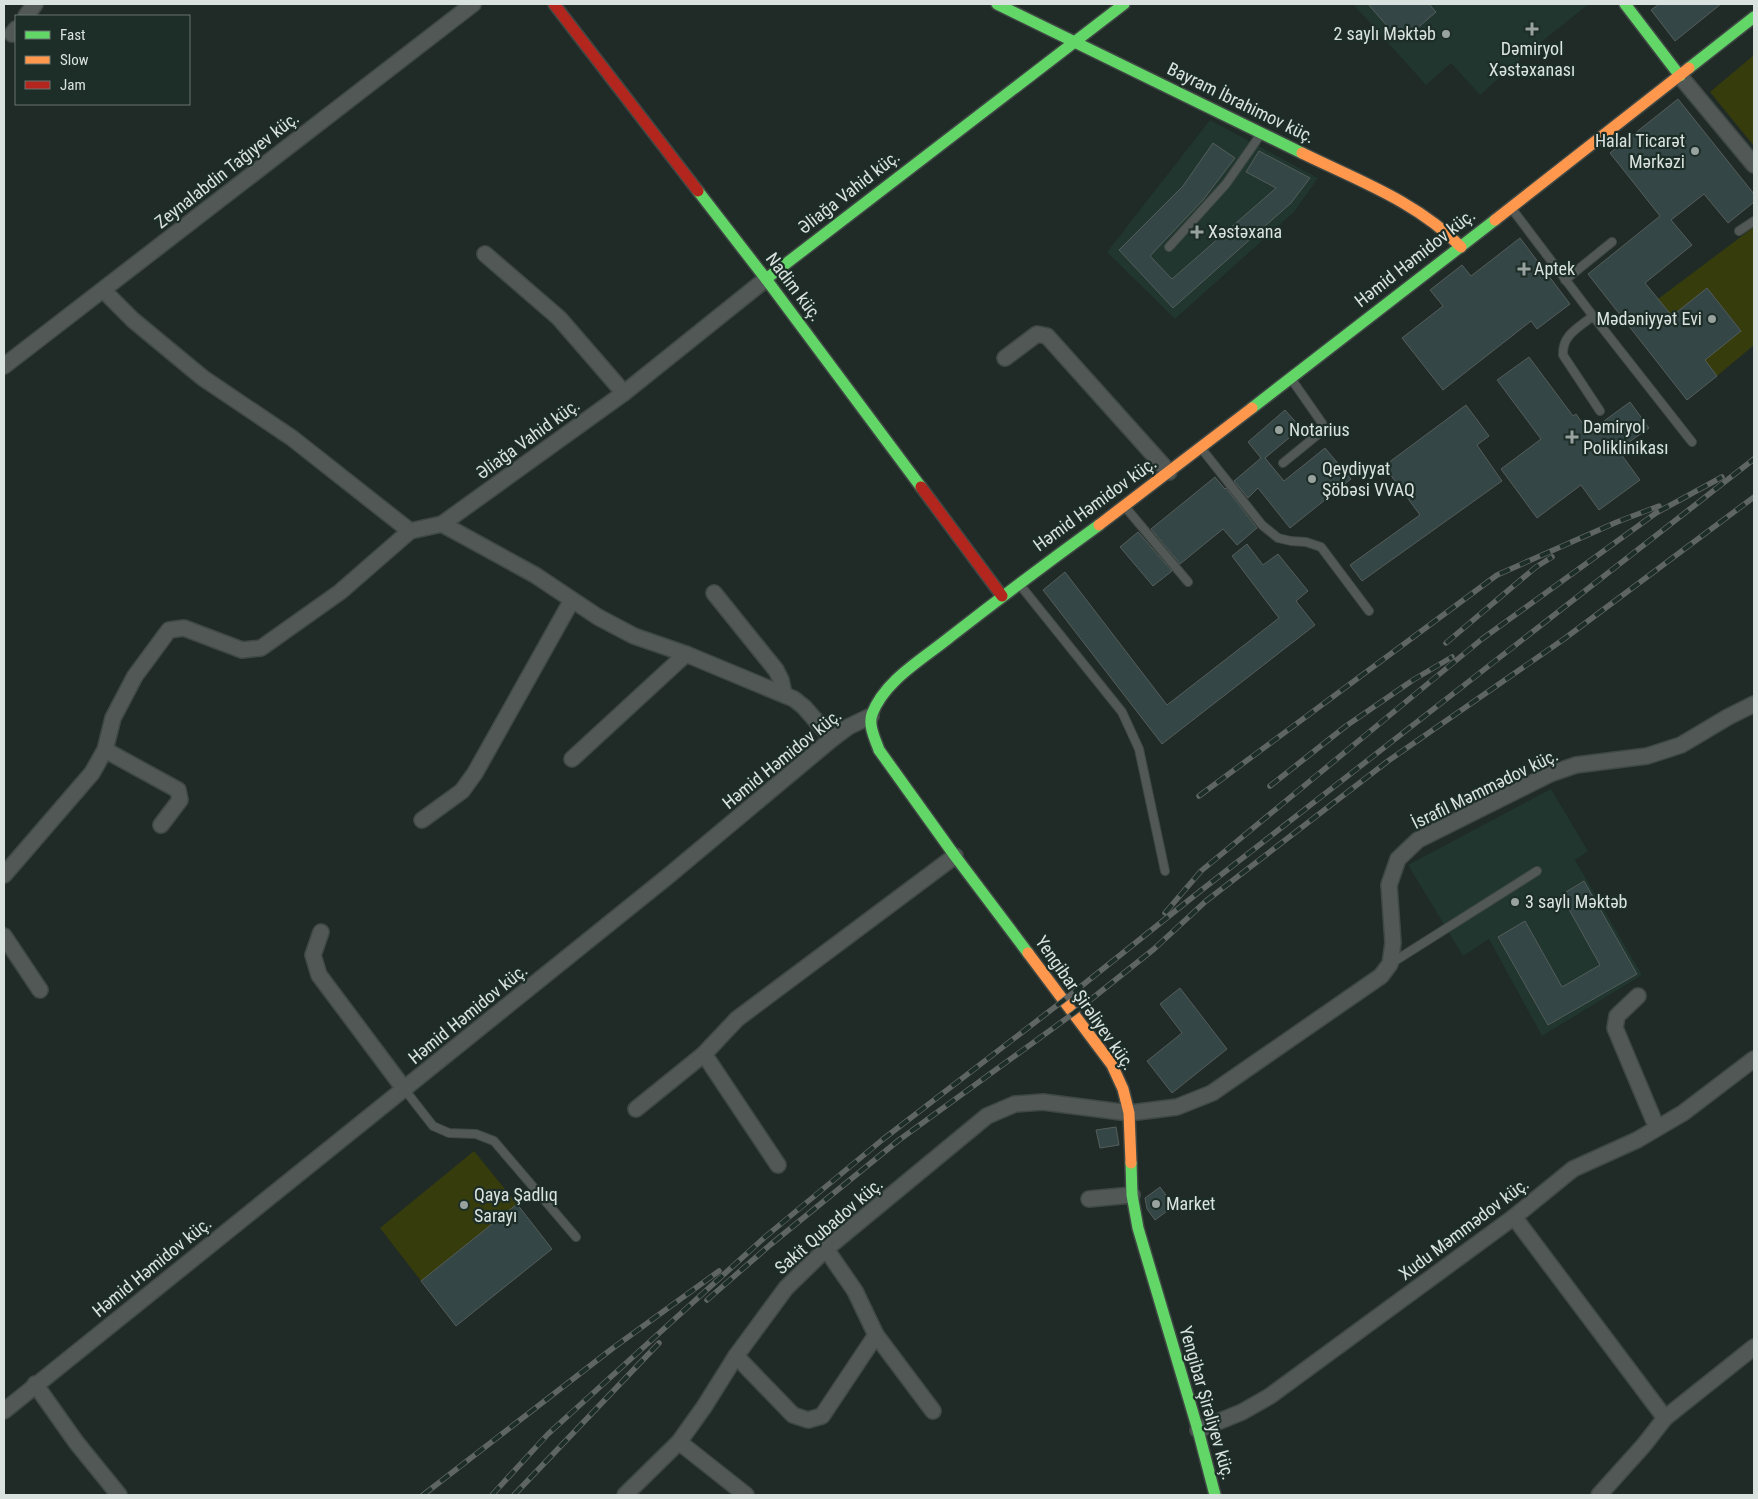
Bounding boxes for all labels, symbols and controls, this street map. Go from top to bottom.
legend [15,15,190,105]
marker: Dəmiryol Xəstəxanası [1525,22,1539,36]
place label: 2 saylı Məktəb [1334,23,1436,44]
text: Fast [60,26,85,44]
marker: 2 saylı Məktəb [1440,28,1452,40]
place label: Dəmiryol Xəstəxanası [1489,38,1575,80]
text: Slow [60,51,89,69]
street label: Bayram İbrahimov küç. [1164,58,1318,147]
text: Jam [60,76,86,94]
street label: Zeynalabdin Tağıyev küç. [150,107,303,232]
place label: Halal Ticarət Mərkəzi [1595,130,1685,172]
street label: Əliağa Vahid küç. [794,145,904,238]
marker: Halal Ticarət Mərkəzi [1689,145,1701,157]
street label: Həmid Həmidov küç. [1350,204,1479,311]
place label: Xəstəxana [1208,221,1282,242]
marker: Xəstəxana [1190,225,1204,239]
street label: Nadim küç. [762,248,827,325]
place label: Aptek [1534,258,1575,279]
marker: Aptek [1518,263,1530,275]
place label: Mədəniyyət Evi [1596,308,1702,329]
marker: Mədəniyyət Evi [1706,313,1718,325]
street label: Əliağa Vahid küç. [472,394,584,483]
place label: Dəmiryol Poliklinikası [1583,416,1669,458]
place label: Notarius [1289,419,1350,440]
marker: Notarius [1273,424,1285,436]
marker: Dəmiryol Poliklinikası [1565,430,1579,444]
street label: Həmid Həmidov küç. [1029,452,1160,555]
place label: Qeydiyyat Şöbəsi VVAQ [1322,458,1415,500]
marker: Qeydiyyat Şöbəsi VVAQ [1306,473,1318,485]
street label: Həmid Həmidov küç. [718,704,845,813]
street label: İsrafil Məmmədov küç. [1408,744,1562,833]
place label: 3 saylı Məktəb [1525,891,1628,912]
marker: 3 saylı Məktəb [1509,896,1521,908]
street label: Yengibar Şirəliyev küç. [1031,931,1140,1074]
street label: Həmid Həmidov küç. [404,959,531,1068]
street label: Sakit Qubadov küç. [770,1173,887,1278]
street label: Xudu Məmmədov küç. [1395,1173,1533,1284]
place label: Qaya Şadlıq Sarayı [474,1184,558,1226]
place label: Market [1166,1193,1215,1214]
marker: Market [1150,1198,1162,1210]
marker: Qaya Şadlıq Sarayı [458,1199,470,1211]
street label: Həmid Həmidov küç. [88,1212,215,1321]
street label: Yengibar Şirəliyev küç. [1175,1323,1240,1482]

